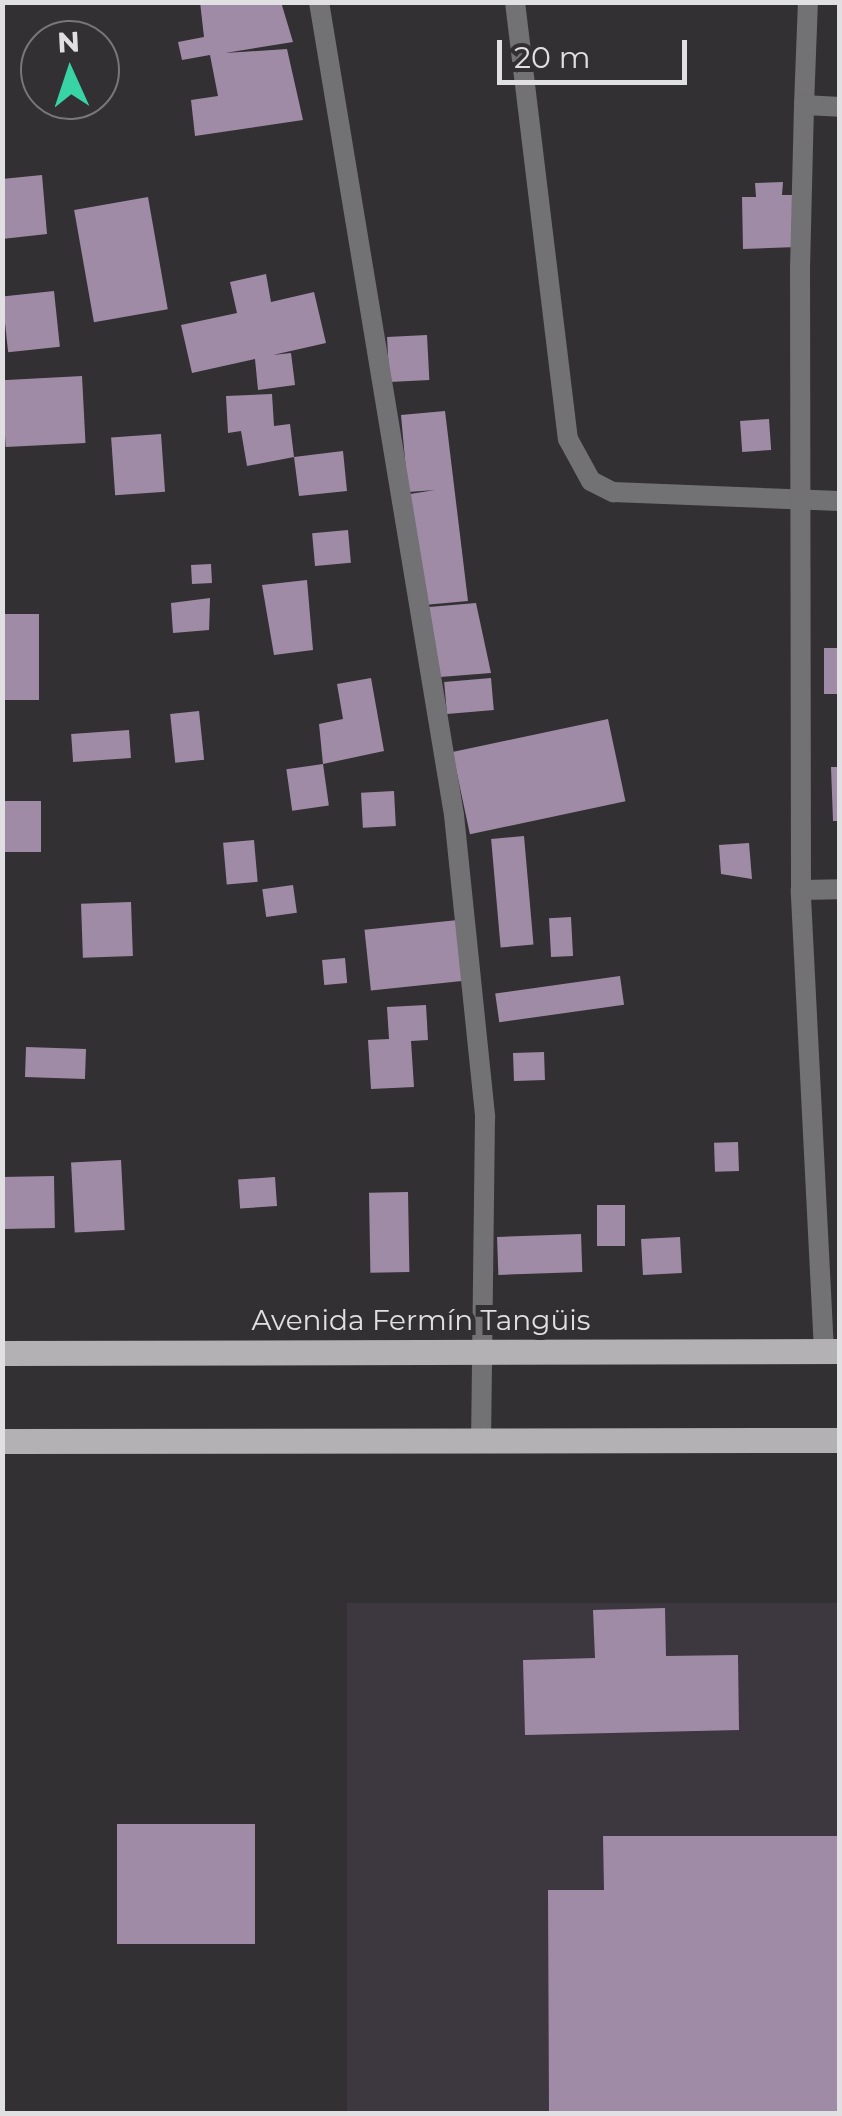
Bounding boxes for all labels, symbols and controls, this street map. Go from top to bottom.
north arrow [20,20,120,120]
scale bar [502,20,692,82]
text: N [56,24,81,60]
text: 20 m [514,39,591,76]
street label: Avenida Fermín Tangüis [252,1303,590,1337]

